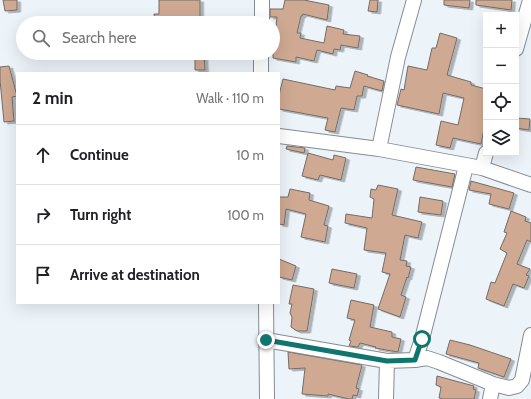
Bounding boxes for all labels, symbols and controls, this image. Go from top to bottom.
map controls [483,12,519,156]
button: + [483,12,519,48]
search box [16,16,280,60]
icon: search [30,27,52,49]
text: Search here [62,29,137,47]
button: − [483,48,519,84]
button: locate [483,84,519,120]
text: 2 min [32,88,73,108]
text: Walk · 110 m [196,90,264,106]
button: layers [483,120,519,156]
icon: ahead [32,144,54,166]
text: Continue [70,146,129,164]
text: 10 m [236,147,264,163]
icon: right [32,204,54,226]
text: Turn right [70,206,131,224]
text: 100 m [227,207,264,223]
icon: arrive [32,264,54,286]
text: Arrive at destination [70,266,200,284]
route start [413,330,431,348]
route end [257,331,275,349]

